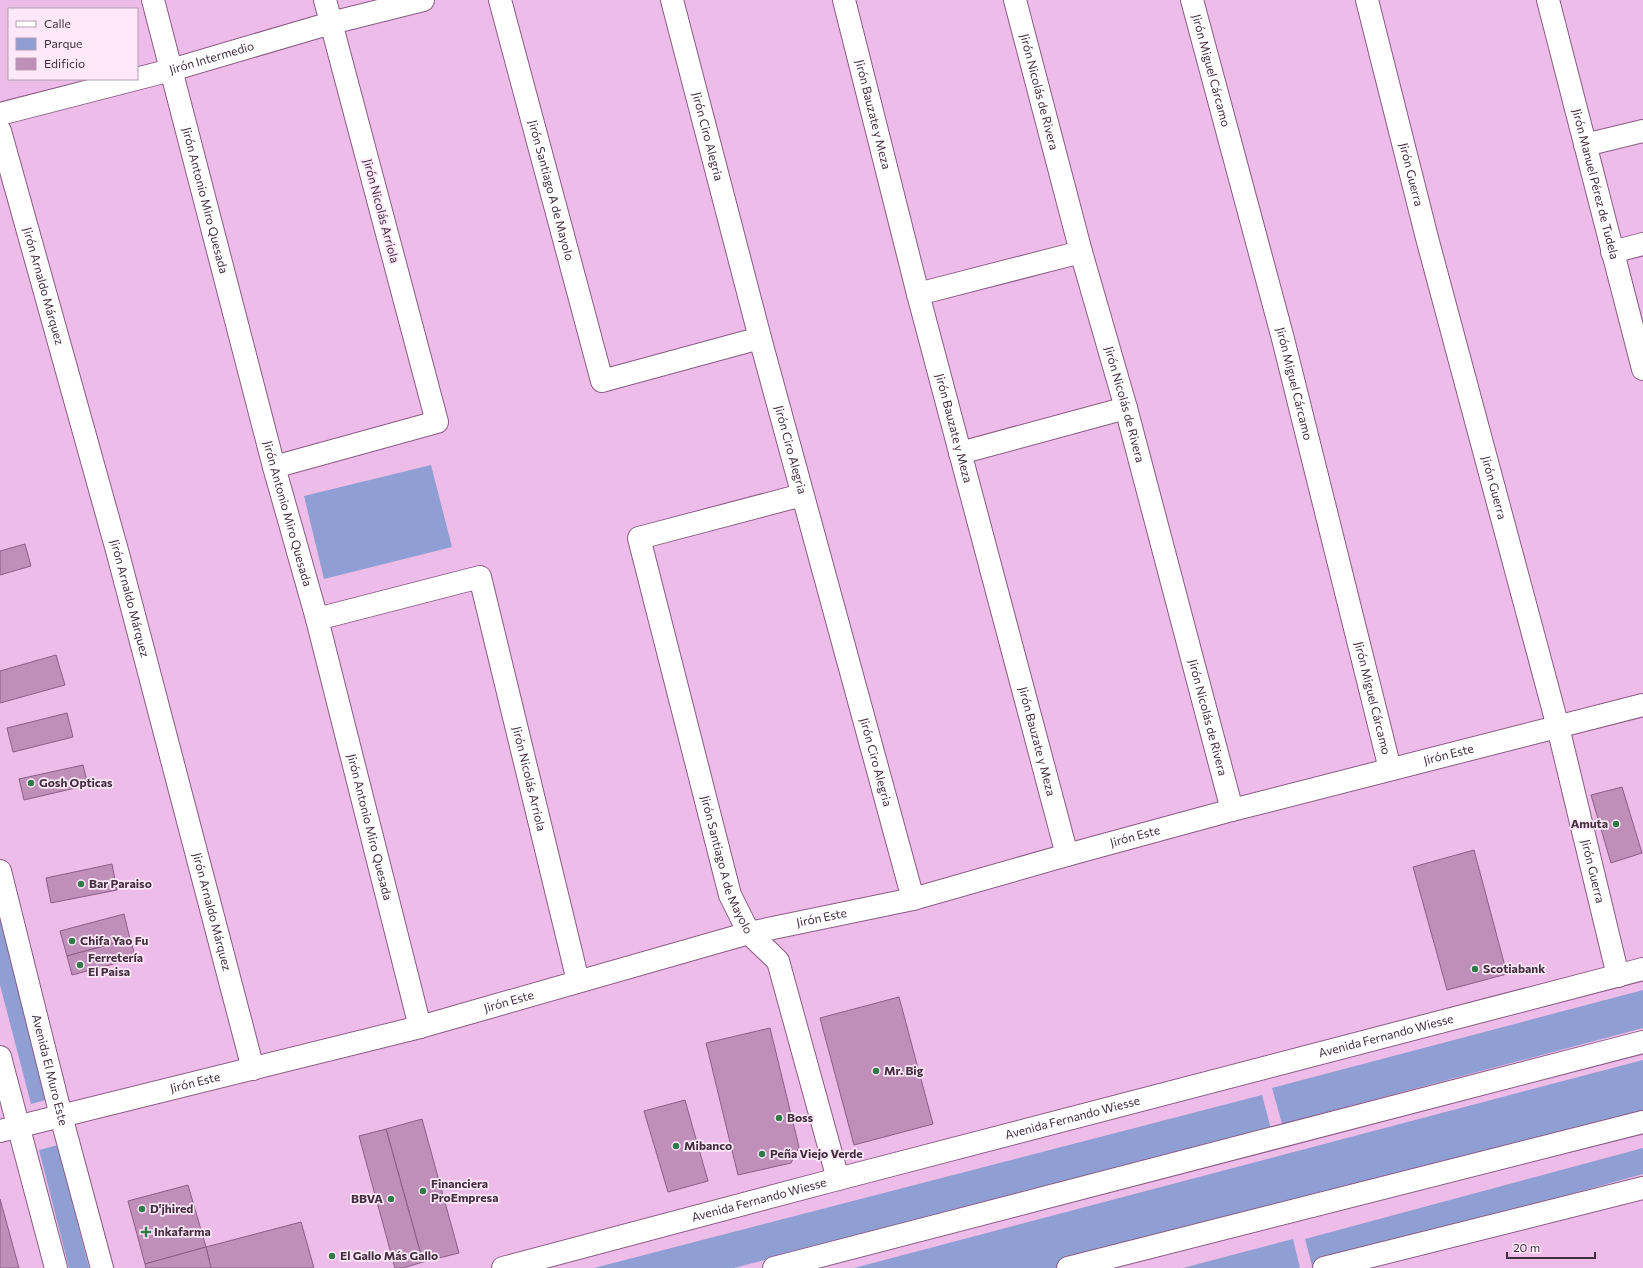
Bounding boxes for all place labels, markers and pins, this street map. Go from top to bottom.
place label: Gosh Opticas [39,775,113,789]
marker: Gosh Opticas [26,778,36,788]
place label: Amuta [1571,816,1608,830]
marker: Amuta [1611,819,1621,829]
place label: Bar Paraiso [89,876,152,890]
marker: Bar Paraiso [76,879,86,889]
place label: Chifa Yao Fu [80,933,148,947]
marker: Chifa Yao Fu [67,936,77,946]
place label: Ferretería El Paisa [88,950,143,978]
marker: Ferretería El Paisa [75,960,85,970]
place label: Scotiabank [1483,961,1545,975]
marker: Scotiabank [1470,964,1480,974]
place label: Mr. Big [884,1063,924,1077]
marker: Mr. Big [871,1066,881,1076]
place label: Boss [787,1110,814,1124]
marker: Boss [774,1113,784,1123]
place label: Mibanco [684,1138,732,1152]
marker: Mibanco [671,1141,681,1151]
place label: Peña Viejo Verde [770,1146,863,1160]
marker: Peña Viejo Verde [757,1149,767,1159]
place label: Financiera ProEmpresa [431,1176,499,1204]
marker: Financiera ProEmpresa [418,1186,428,1196]
place label: BBVA [351,1191,383,1205]
marker: BBVA [386,1194,396,1204]
place label: D'jhired [150,1201,193,1215]
marker: D'jhired [137,1204,147,1214]
place label: Inkafarma [154,1224,211,1238]
marker: Inkafarma [141,1227,151,1237]
place label: El Gallo Más Gallo [340,1248,438,1262]
marker: El Gallo Más Gallo [327,1251,337,1261]

